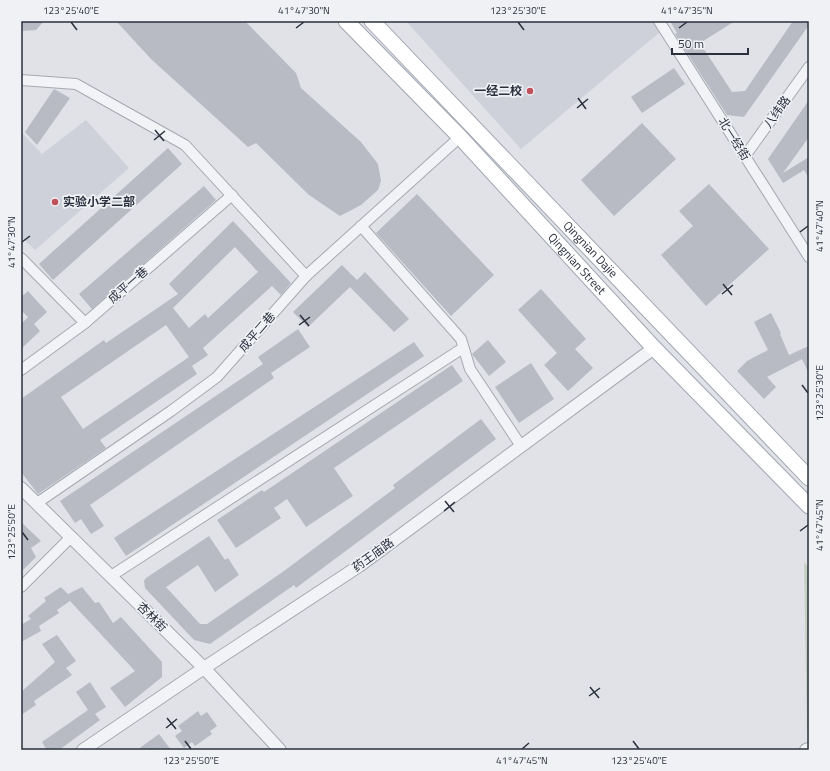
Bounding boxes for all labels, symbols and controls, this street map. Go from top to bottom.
text: 123°25'40"E [43,3,100,18]
text: 41°47'30"N [278,3,330,18]
text: 123°25'30"E [490,3,547,18]
text: 41°47'35"N [661,3,713,18]
scale bar [672,30,748,56]
text: 50 m [678,34,704,53]
place label: 一经二校 [474,81,522,100]
marker: 一经二校 [525,86,535,96]
street label: 八纬路 [758,92,795,132]
street label: 北一经街 [714,113,755,164]
place label: 实验小学二部 [63,192,135,211]
marker: 实验小学二部 [50,197,60,207]
text: 41°47'40"N [812,200,827,252]
text: 41°47'30"N [4,216,19,268]
street label: Qingnian Dajie [559,216,623,282]
street label: Qingnian Street [544,228,611,299]
street label: 成平一巷 [103,262,152,308]
street label: 成平二巷 [234,307,280,356]
text: 123°25'30"E [812,364,827,421]
text: 41°47'45"N [812,499,827,551]
text: 123°25'50"E [4,503,19,560]
street label: 药王庙路 [348,533,398,576]
street label: 杏林街 [133,597,172,636]
text: 123°25'50"E [163,753,220,768]
text: 41°47'45"N [496,753,548,768]
text: 123°25'40"E [611,753,668,768]

